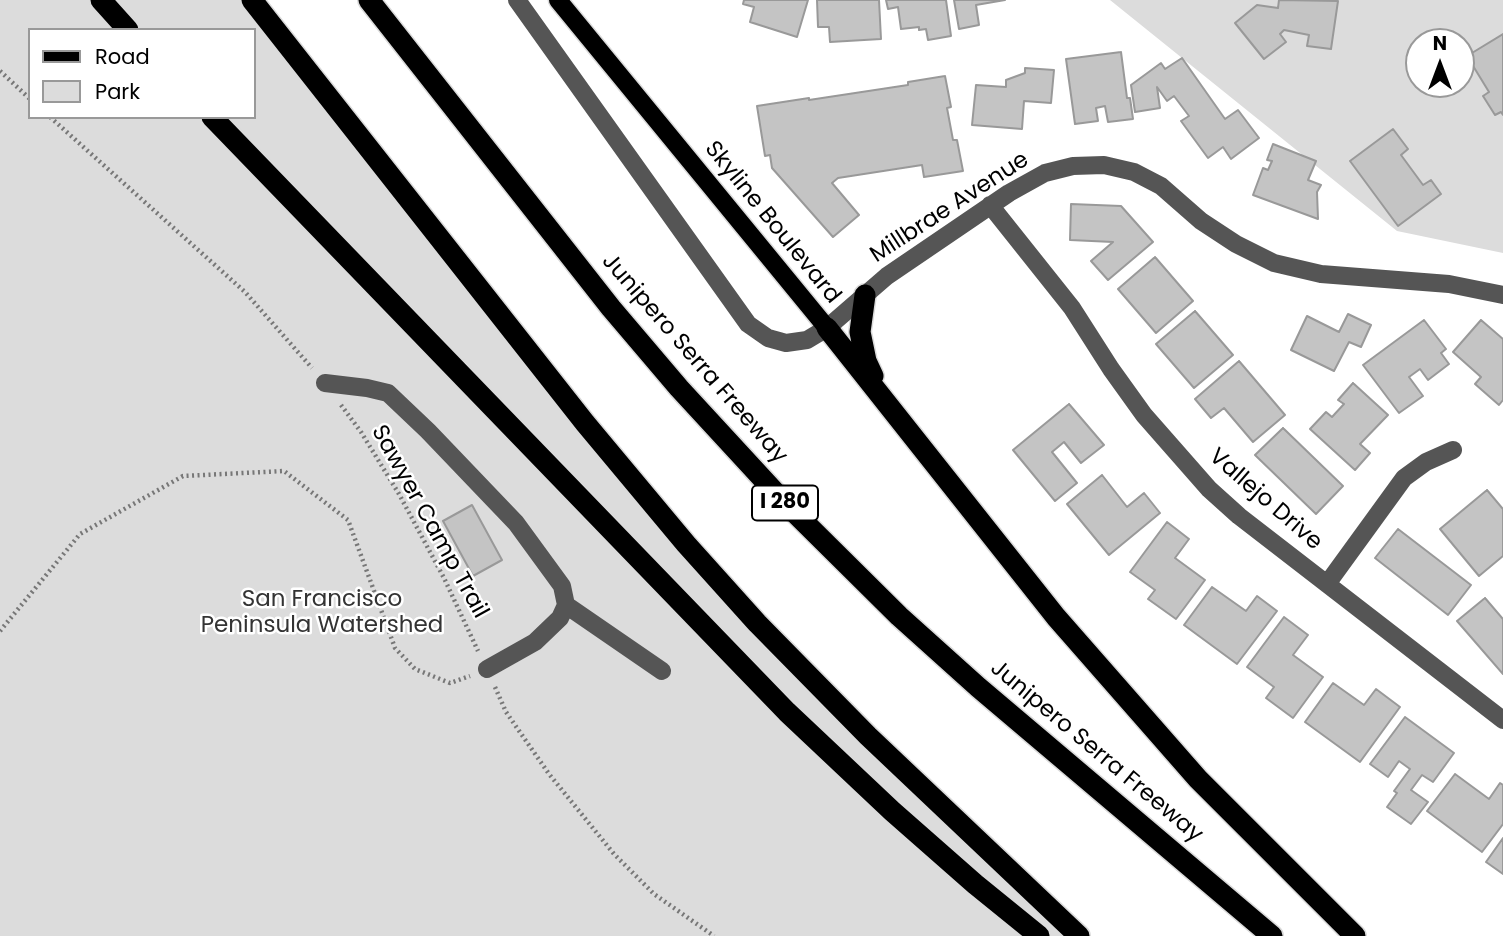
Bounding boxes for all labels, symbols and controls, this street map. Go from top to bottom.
legend [28,28,256,119]
north arrow [1405,28,1475,98]
text: N [1433,30,1447,57]
text: Road [95,42,150,71]
text: Park [95,77,140,106]
street label: Skyline Boulevard [698,136,846,310]
street label: Millbrae Avenue [866,147,1034,269]
street label: Junipero Serra Freeway [595,248,793,470]
street label: Sawyer Camp Trail [364,421,494,623]
street label: Vallejo Drive [1203,443,1327,557]
road number: I 280 [752,486,818,520]
park label: San Francisco Peninsula Watershed [201,586,443,640]
street label: Junipero Serra Freeway [984,655,1208,849]

